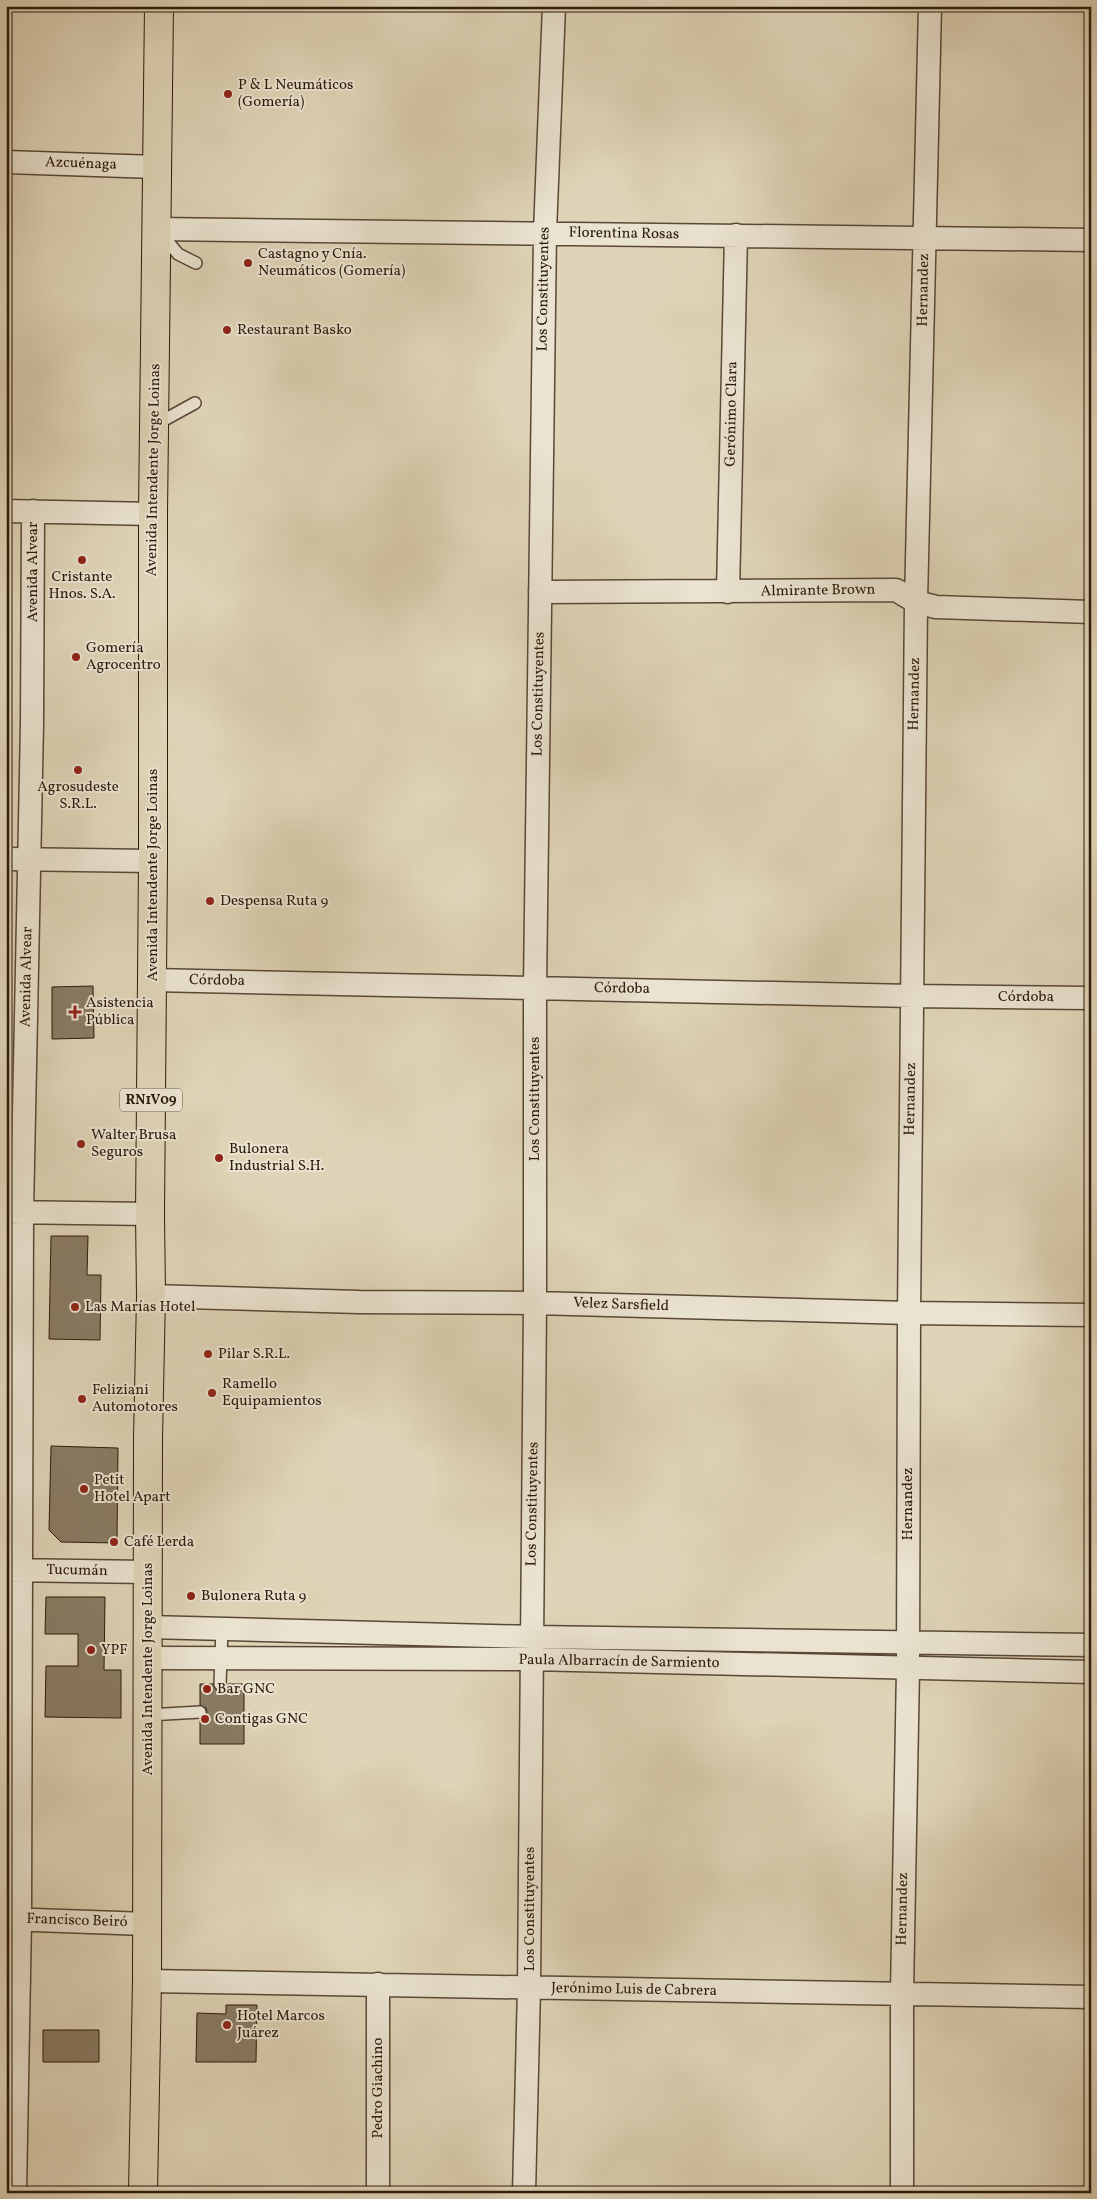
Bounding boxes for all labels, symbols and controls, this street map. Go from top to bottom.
place label: P & L Neumáticos (Gomería) [238,75,353,113]
marker: P & L Neumáticos (Gomería) [222,88,234,100]
street label: Azcuénaga [45,152,117,176]
street label: Florentina Rosas [568,223,680,245]
street label: Los Constituyentes [532,226,556,352]
place label: Castagno y Cnía. Neumáticos (Gomería) [258,244,405,282]
street label: Hernandez [913,253,935,327]
marker: Castagno y Cnía. Neumáticos (Gomería) [242,257,254,269]
place label: Restaurant Basko [237,320,352,341]
marker: Restaurant Basko [221,324,233,336]
street label: Gerónimo Clara [721,361,743,467]
street label: Avenida Intendente Jorge Loinas [142,363,166,577]
street label: Avenida Alvear [23,522,44,622]
marker: Cristante Hnos. S.A. [76,554,88,566]
place label: Cristante Hnos. S.A. [48,567,116,605]
street label: Almirante Brown [760,579,876,603]
street label: Los Constituyentes [527,631,551,757]
place label: Gomería Agrocentro [86,638,161,676]
marker: Gomería Agrocentro [70,651,82,663]
street label: Hernandez [904,657,926,731]
marker: Agrosudeste S.R.L. [72,764,84,776]
street label: Avenida Intendente Jorge Loinas [143,769,164,981]
place label: Agrosudeste S.R.L. [37,777,119,815]
place label: Despensa Ruta 9 [220,891,328,912]
marker: Despensa Ruta 9 [204,895,216,907]
street label: Avenida Alvear [16,927,38,1027]
street label: Córdoba [189,970,245,992]
street label: Córdoba [594,978,650,1000]
street label: Córdoba [998,987,1054,1008]
place label: Asistencia Pública [86,993,154,1031]
marker: Asistencia Pública [68,1005,82,1019]
street label: Los Constituyentes [525,1037,546,1161]
street label: Hernandez [900,1062,922,1136]
road number: RN1V09 [120,1088,182,1112]
place label: Walter Brusa Seguros [91,1125,176,1163]
marker: Walter Brusa Seguros [75,1138,87,1150]
place label: Bulonera Industrial S.H. [229,1139,324,1177]
marker: Bulonera Industrial S.H. [213,1152,225,1164]
street label: Velez Sarsfield [573,1293,669,1317]
place label: Las Marías Hotel [85,1297,195,1318]
marker: Las Marías Hotel [69,1301,81,1313]
place label: Pilar S.R.L. [218,1344,290,1365]
marker: Pilar S.R.L. [202,1348,214,1360]
place label: Ramello Equipamientos [222,1374,322,1412]
place label: Feliziani Automotores [92,1380,178,1418]
marker: Ramello Equipamientos [206,1387,218,1399]
marker: Feliziani Automotores [76,1393,88,1405]
street label: Los Constituyentes [521,1441,545,1567]
street label: Hernandez [898,1467,919,1541]
place label: Petit Hotel Apart [94,1470,171,1508]
marker: Petit Hotel Apart [78,1483,90,1495]
place label: Café Lerda [124,1532,194,1553]
marker: Café Lerda [108,1536,120,1548]
street label: Tucumán [46,1560,108,1582]
street label: Avenida Intendente Jorge Loinas [138,1563,159,1775]
place label: Bulonera Ruta 9 [201,1586,307,1607]
marker: Bulonera Ruta 9 [185,1590,197,1602]
place label: YPF [101,1640,128,1661]
marker: YPF [85,1644,97,1656]
street label: Paula Albarracín de Sarmiento [518,1650,720,1674]
place label: Bar GNC [217,1679,275,1700]
marker: Bar GNC [201,1683,213,1695]
place label: Contigas GNC [215,1709,308,1730]
marker: Contigas GNC [199,1713,211,1725]
street label: Los Constituyentes [520,1847,541,1971]
street label: Hernandez [892,1872,914,1946]
street label: Francisco Beiró [26,1909,128,1933]
street label: Jerónimo Luis de Cabrera [551,1978,717,2002]
place label: Hotel Marcos Juárez [237,2006,325,2044]
marker: Hotel Marcos Juárez [221,2019,233,2031]
street label: Pedro Giachino [368,2038,389,2138]

